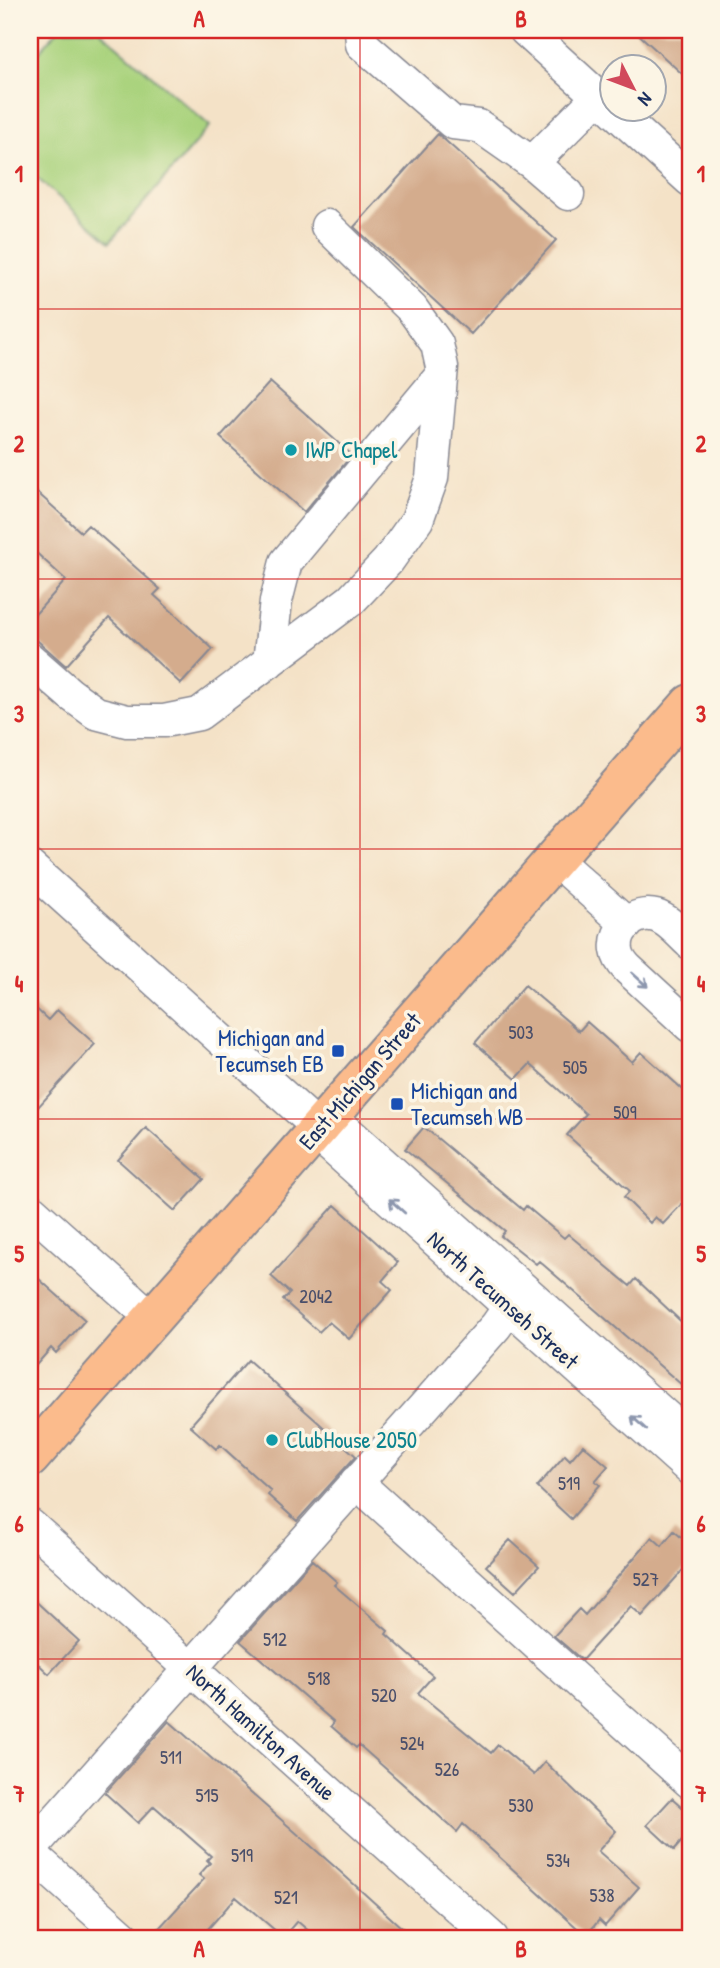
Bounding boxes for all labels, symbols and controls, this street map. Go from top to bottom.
text: A [193,3,205,34]
text: B [515,3,527,34]
north arrow [598,52,668,122]
text: N [633,87,659,112]
text: 1 [15,158,23,189]
text: 1 [697,158,705,189]
text: 2 [14,428,25,459]
text: 2 [696,428,707,459]
place label: IWP Chapel [305,434,398,465]
marker: IWP Chapel [283,442,299,458]
text: 3 [14,698,24,729]
text: 3 [696,698,706,729]
text: 4 [15,968,24,999]
text: 4 [697,968,706,999]
one-way arrow [631,972,648,989]
street label: East Michigan Street [291,1005,429,1156]
house number: 503 [508,1019,534,1045]
place label: Michigan and Tecumseh EB [216,1022,324,1079]
marker: Michigan and Tecumseh EB [330,1043,346,1059]
house number: 505 [563,1054,587,1080]
place label: Michigan and Tecumseh WB [411,1075,523,1132]
marker: Michigan and Tecumseh WB [389,1096,405,1112]
house number: 509 [613,1099,637,1125]
one-way arrow [388,1198,406,1214]
street label: North Tecumseh Street [421,1223,586,1377]
text: 5 [14,1238,24,1269]
text: 5 [696,1238,706,1269]
house number: 2042 [299,1283,333,1309]
one-way arrow [631,1415,649,1431]
place label: ClubHouse 2050 [286,1424,417,1455]
marker: ClubHouse 2050 [264,1432,280,1448]
house number: 519 [558,1470,580,1496]
text: 6 [14,1508,24,1539]
text: 6 [696,1508,706,1539]
house number: 527 [633,1566,659,1592]
house number: 512 [263,1626,287,1652]
street label: North Hamilton Avenue [180,1656,343,1807]
house number: 518 [307,1665,331,1691]
house number: 520 [371,1682,397,1708]
house number: 524 [400,1730,424,1756]
house number: 511 [160,1744,182,1770]
house number: 526 [435,1756,459,1782]
text: 7 [12,1778,25,1809]
text: 7 [694,1778,707,1809]
house number: 515 [196,1782,218,1808]
house number: 530 [508,1792,534,1818]
house number: 519 [231,1842,253,1868]
house number: 534 [546,1847,570,1873]
house number: 538 [590,1882,614,1908]
house number: 521 [274,1884,298,1910]
text: A [193,1933,205,1964]
text: B [515,1933,527,1964]

